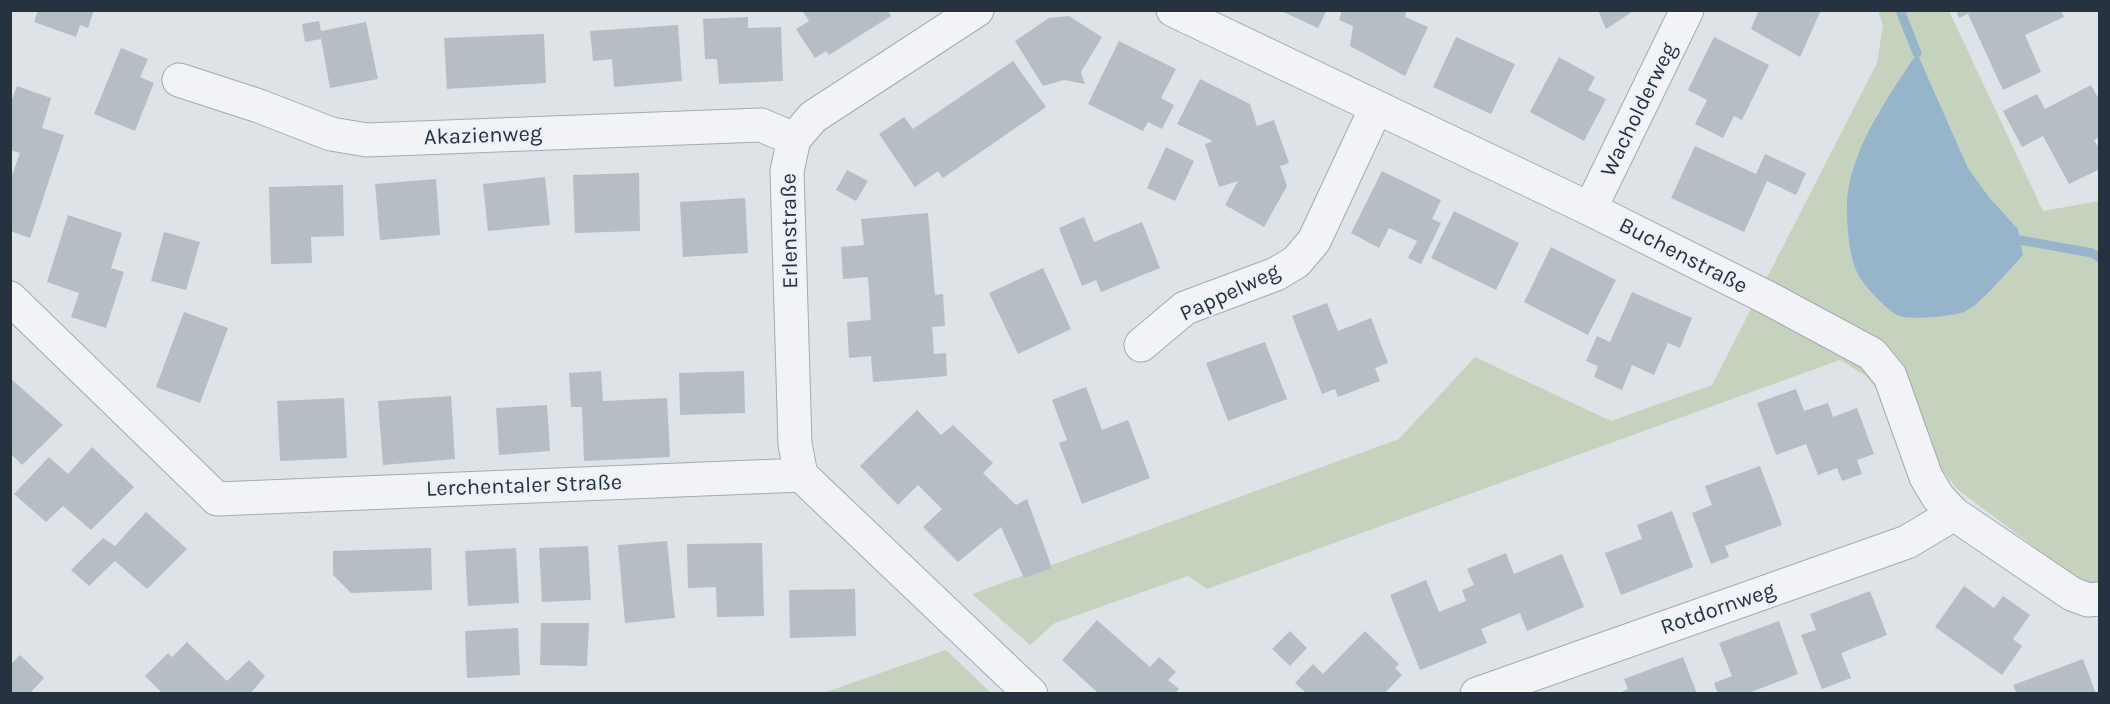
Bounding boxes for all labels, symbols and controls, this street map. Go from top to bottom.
street label: Wacholderweg [1595,39,1683,181]
street label: Akazienweg [423,121,543,151]
street label: Erlenstraße [776,173,804,289]
street label: Buchenstraße [1614,212,1752,300]
street label: Pappelweg [1176,258,1284,328]
street label: Lerchentaler Straße [426,469,622,503]
street label: Rotdornweg [1657,577,1779,641]

